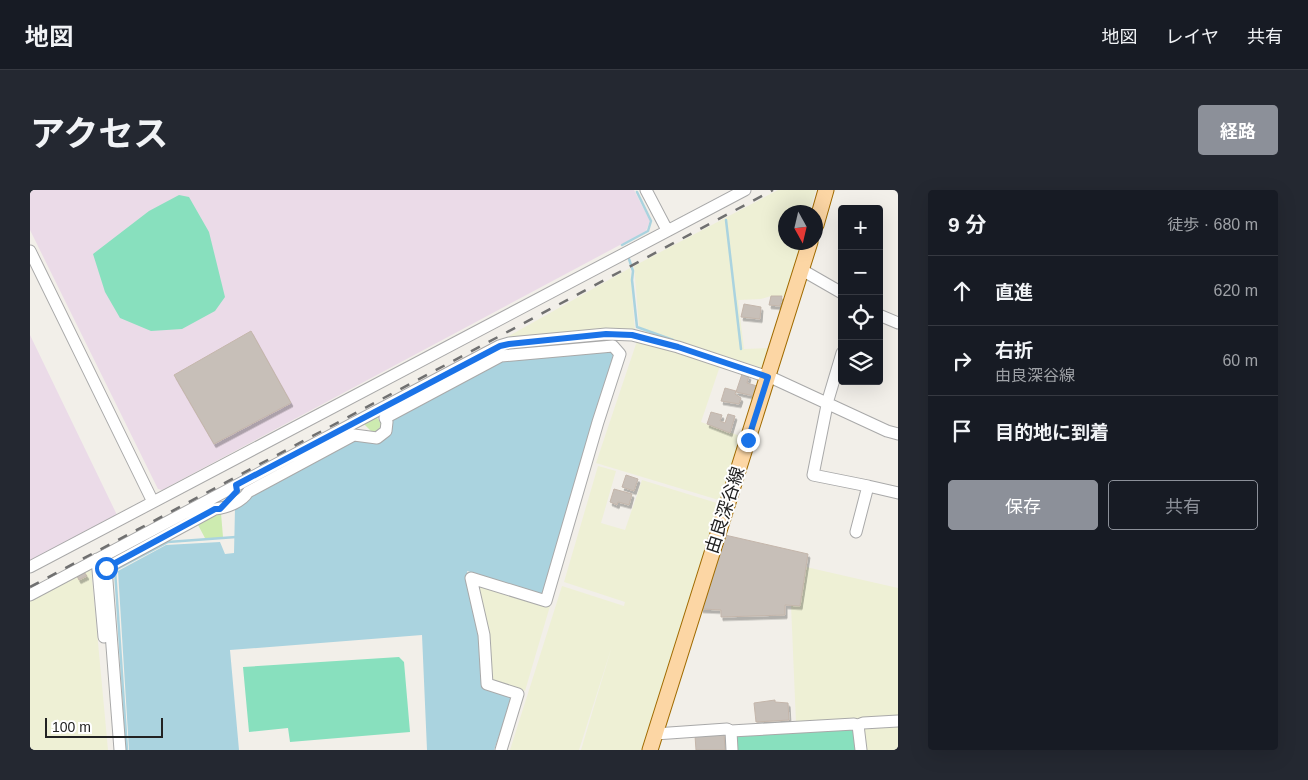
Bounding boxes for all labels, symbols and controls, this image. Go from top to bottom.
text: 地図 [25,23,73,50]
text: 地図 [1102,27,1138,47]
text: レイヤ [1166,27,1219,47]
text: 共有 [1247,27,1283,47]
button: 経路 [1198,105,1278,155]
text: アクセス [30,114,168,153]
north arrow [778,205,823,250]
map controls [838,205,883,385]
button: + [838,205,883,250]
text: 9 分 [948,213,987,236]
text: 徒歩 · 680 m [1167,216,1258,233]
button: − [838,250,883,295]
icon: ahead [948,277,976,305]
text: 直進 [995,282,1033,303]
text: 620 m [1214,282,1258,299]
button: locate [838,295,883,340]
button: layers [838,340,883,385]
text: 右折 [995,340,1033,361]
icon: right [948,347,976,375]
text: 60 m [1222,352,1258,369]
text: 由良深谷線 [995,367,1075,384]
icon: arrive [948,417,976,445]
text: 目的地に到着 [995,422,1109,443]
route end [737,429,760,452]
street label: 由良深谷線 [702,464,748,556]
button: 保存 [948,480,1098,530]
button: 共有 [1108,480,1258,530]
route start [95,557,118,580]
scale bar [45,715,162,738]
text: 100 m [52,719,91,735]

